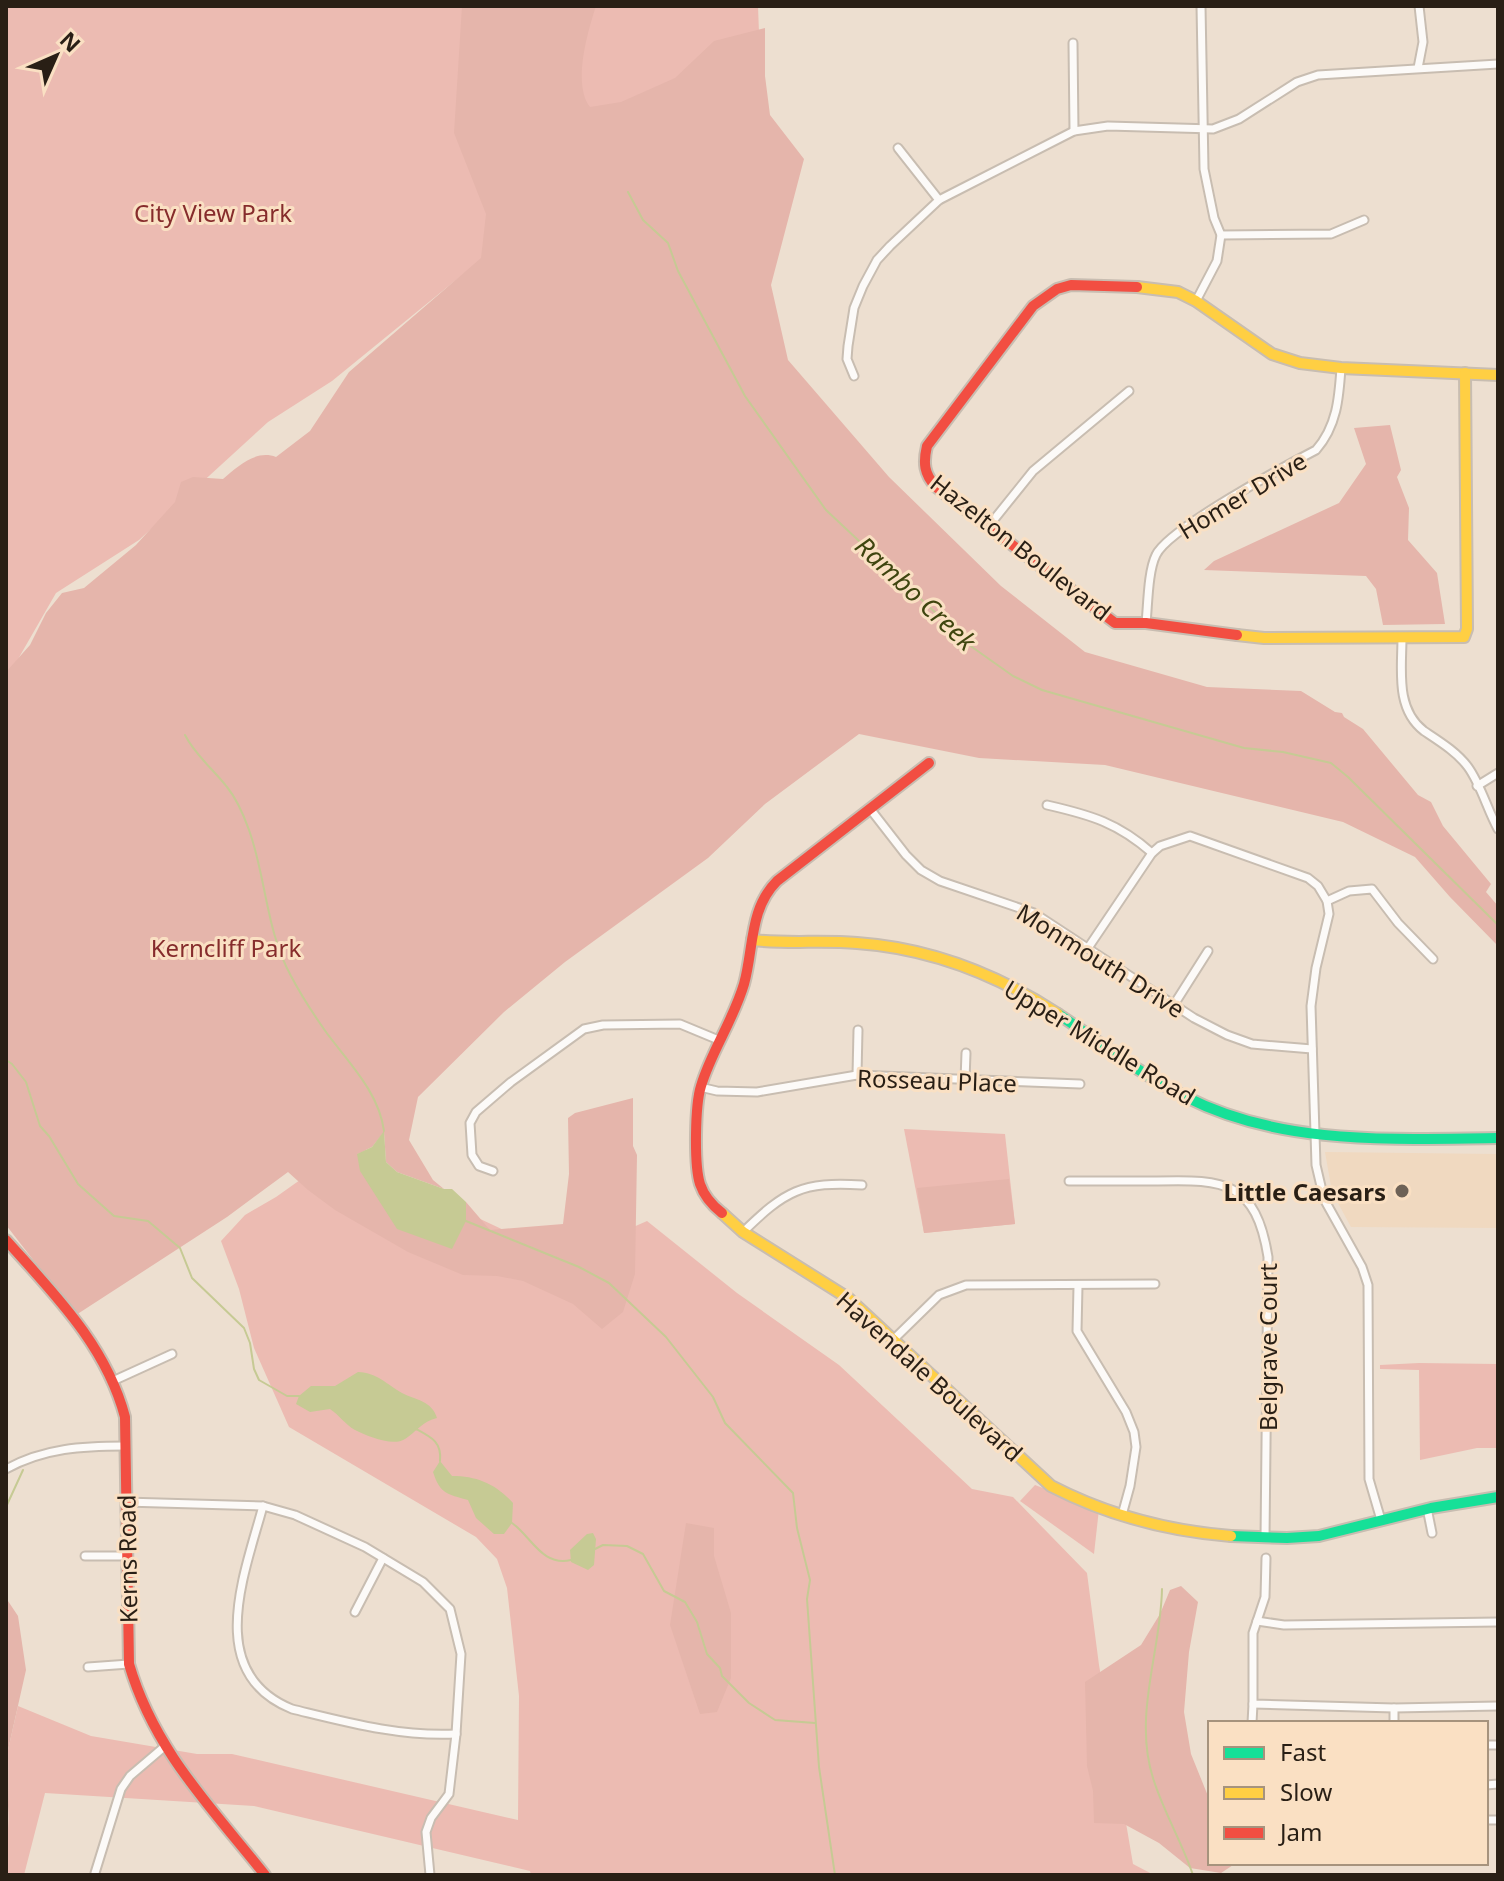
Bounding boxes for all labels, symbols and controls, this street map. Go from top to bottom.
north arrow [16,16,96,96]
text: N [54,24,88,58]
park label: City View Park [134,196,292,229]
street label: Homer Drive [1172,444,1312,546]
street label: Hazelton Boulevard [924,466,1118,628]
water label: Rambo Creek [848,528,985,659]
street label: Monmouth Drive [1011,895,1191,1025]
park label: Kerncliff Park [151,931,301,964]
street label: Upper Middle Road [998,972,1202,1112]
street label: Rosseau Place [857,1061,1017,1099]
place label: Little Caesars [1224,1175,1386,1208]
marker: Little Caesars [1393,1182,1411,1200]
street label: Belgrave Court [1251,1263,1284,1431]
street label: Havendale Boulevard [830,1283,1030,1469]
street label: Kerns Road [109,1494,145,1624]
legend [1208,1721,1488,1865]
text: Fast [1280,1735,1326,1768]
text: Slow [1280,1775,1332,1808]
text: Jam [1278,1815,1322,1848]

